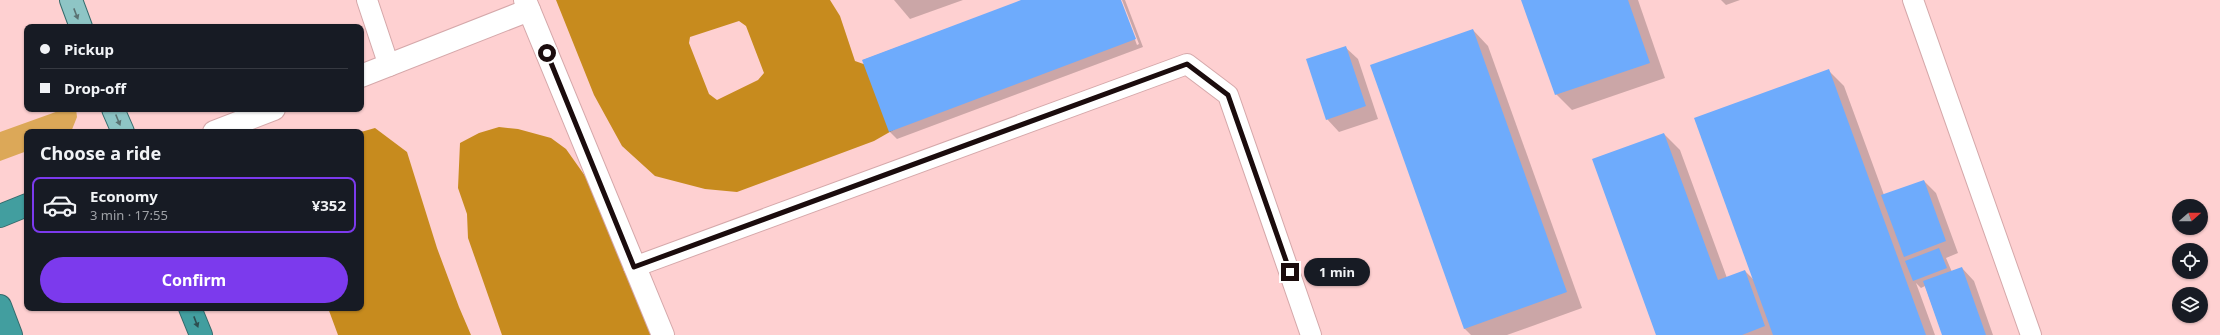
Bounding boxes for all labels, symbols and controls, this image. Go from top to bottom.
one-way arrow [74,8,80,20]
text: Pickup [64,39,114,59]
route start [538,44,556,62]
text: Drop-off [64,78,126,98]
one-way arrow [116,115,122,127]
text: Choose a ride [40,141,161,165]
text: Economy [90,186,158,206]
icon: car [42,187,78,223]
text: ¥352 [312,195,346,215]
north arrow [2172,199,2208,235]
map controls [2172,199,2208,323]
text: 3 min · 17:55 [90,206,168,224]
button: locate [2172,243,2208,279]
button: Confirm [40,257,348,303]
callout: 1 min [1304,258,1370,286]
route end [1281,263,1299,281]
text: 1 min [1319,263,1355,281]
button: layers [2172,287,2208,323]
one-way arrow [193,316,199,328]

